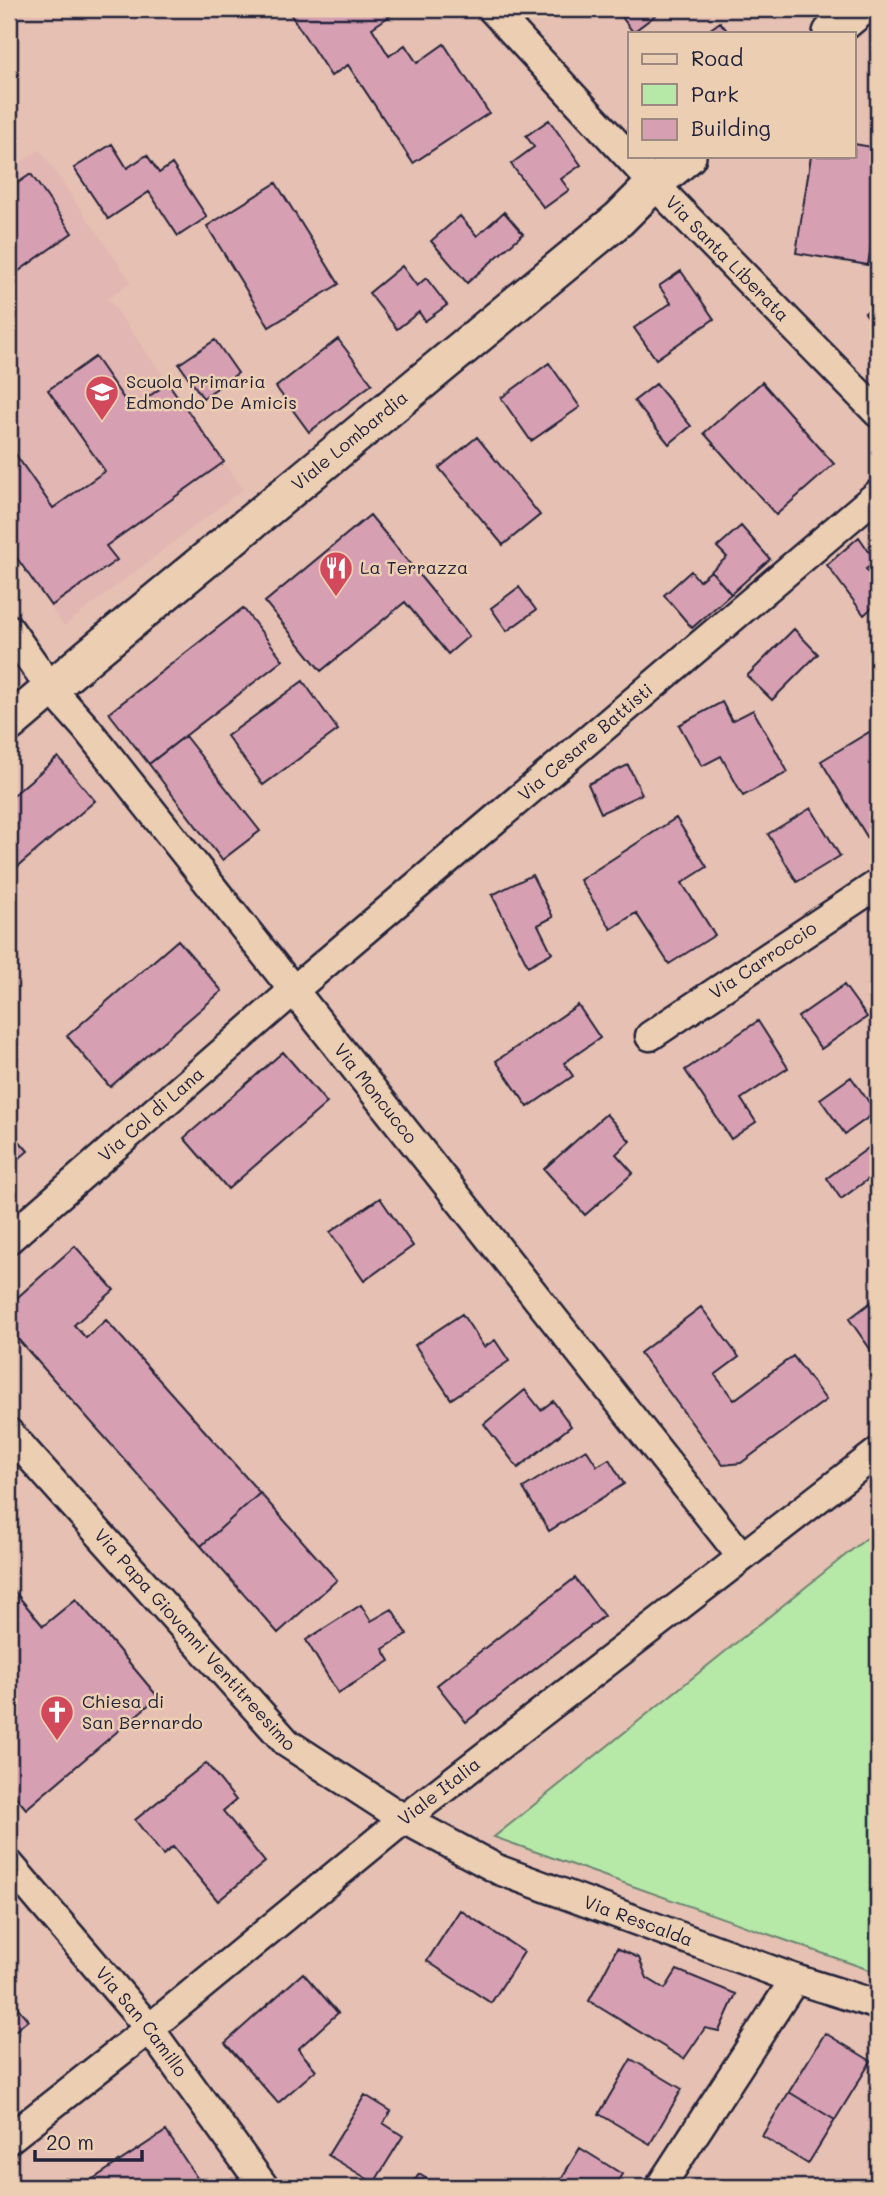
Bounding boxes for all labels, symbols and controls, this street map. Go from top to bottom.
legend [628,32,856,158]
text: Road [691,44,743,71]
text: Park [691,80,739,107]
text: Building [691,114,771,141]
street label: Via Santa Liberata [661,190,795,326]
place label: Scuola Primaria Edmondo De Amicis [126,369,297,414]
school or university icon: Scuola Primaria Edmondo De Amicis [83,373,121,422]
street label: Viale Lombardia [286,385,412,495]
restaurant icon: La Terrazza [317,549,355,598]
place label: La Terrazza [360,555,468,579]
street label: Via Cesare Battisti [512,677,657,806]
street label: Via Carroccio [704,915,821,1004]
street label: Via Moncucco [329,1038,423,1148]
street label: Via Col di Lana [93,1061,208,1167]
street label: Via Papa Giovanni Ventitreesimo [89,1523,300,1756]
place label: Chiesa di San Bernardo [82,1689,203,1734]
church icon: Chiesa di San Bernardo [38,1693,76,1742]
street label: Viale Italia [393,1751,485,1830]
street label: Via Rescalda [581,1889,696,1951]
street label: Via San Camillo [91,1961,194,2082]
scale bar [35,2119,142,2163]
text: 20 m [46,2128,94,2155]

